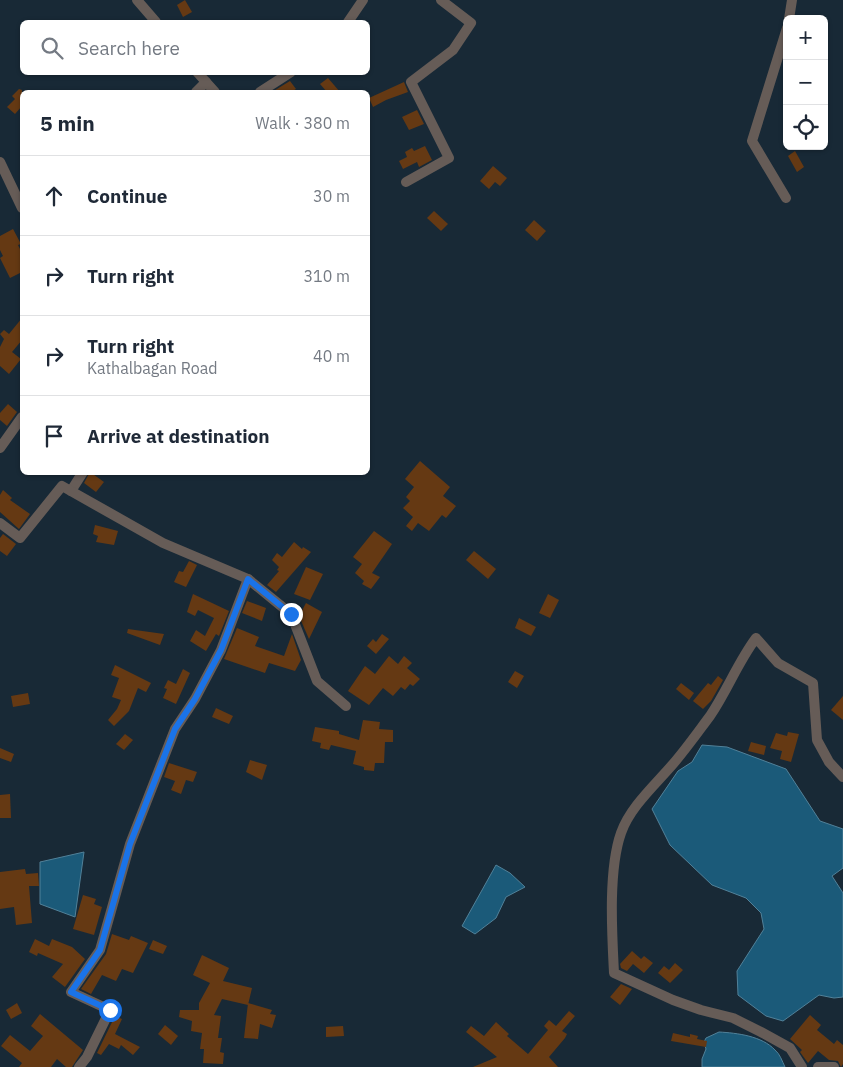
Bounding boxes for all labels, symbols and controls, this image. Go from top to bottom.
map controls [783,15,828,150]
button: + [783,15,828,60]
search box [20,20,370,75]
icon: search [38,34,66,62]
text: Search here [78,36,180,60]
button: − [783,60,828,105]
button: locate [783,105,828,150]
text: 5 min [40,109,95,137]
text: Walk · 380 m [255,113,350,133]
icon: ahead [40,182,68,210]
text: Continue [87,184,167,208]
text: 30 m [313,186,350,206]
icon: right [40,262,68,290]
text: Turn right [87,264,174,288]
text: 310 m [303,266,350,286]
text: Turn right [87,334,174,358]
icon: right [40,342,68,370]
text: 40 m [313,346,350,366]
text: Kathalbagan Road [87,358,217,378]
icon: arrive [40,422,68,450]
text: Arrive at destination [87,424,270,448]
route end [280,603,303,626]
route start [99,999,122,1022]

